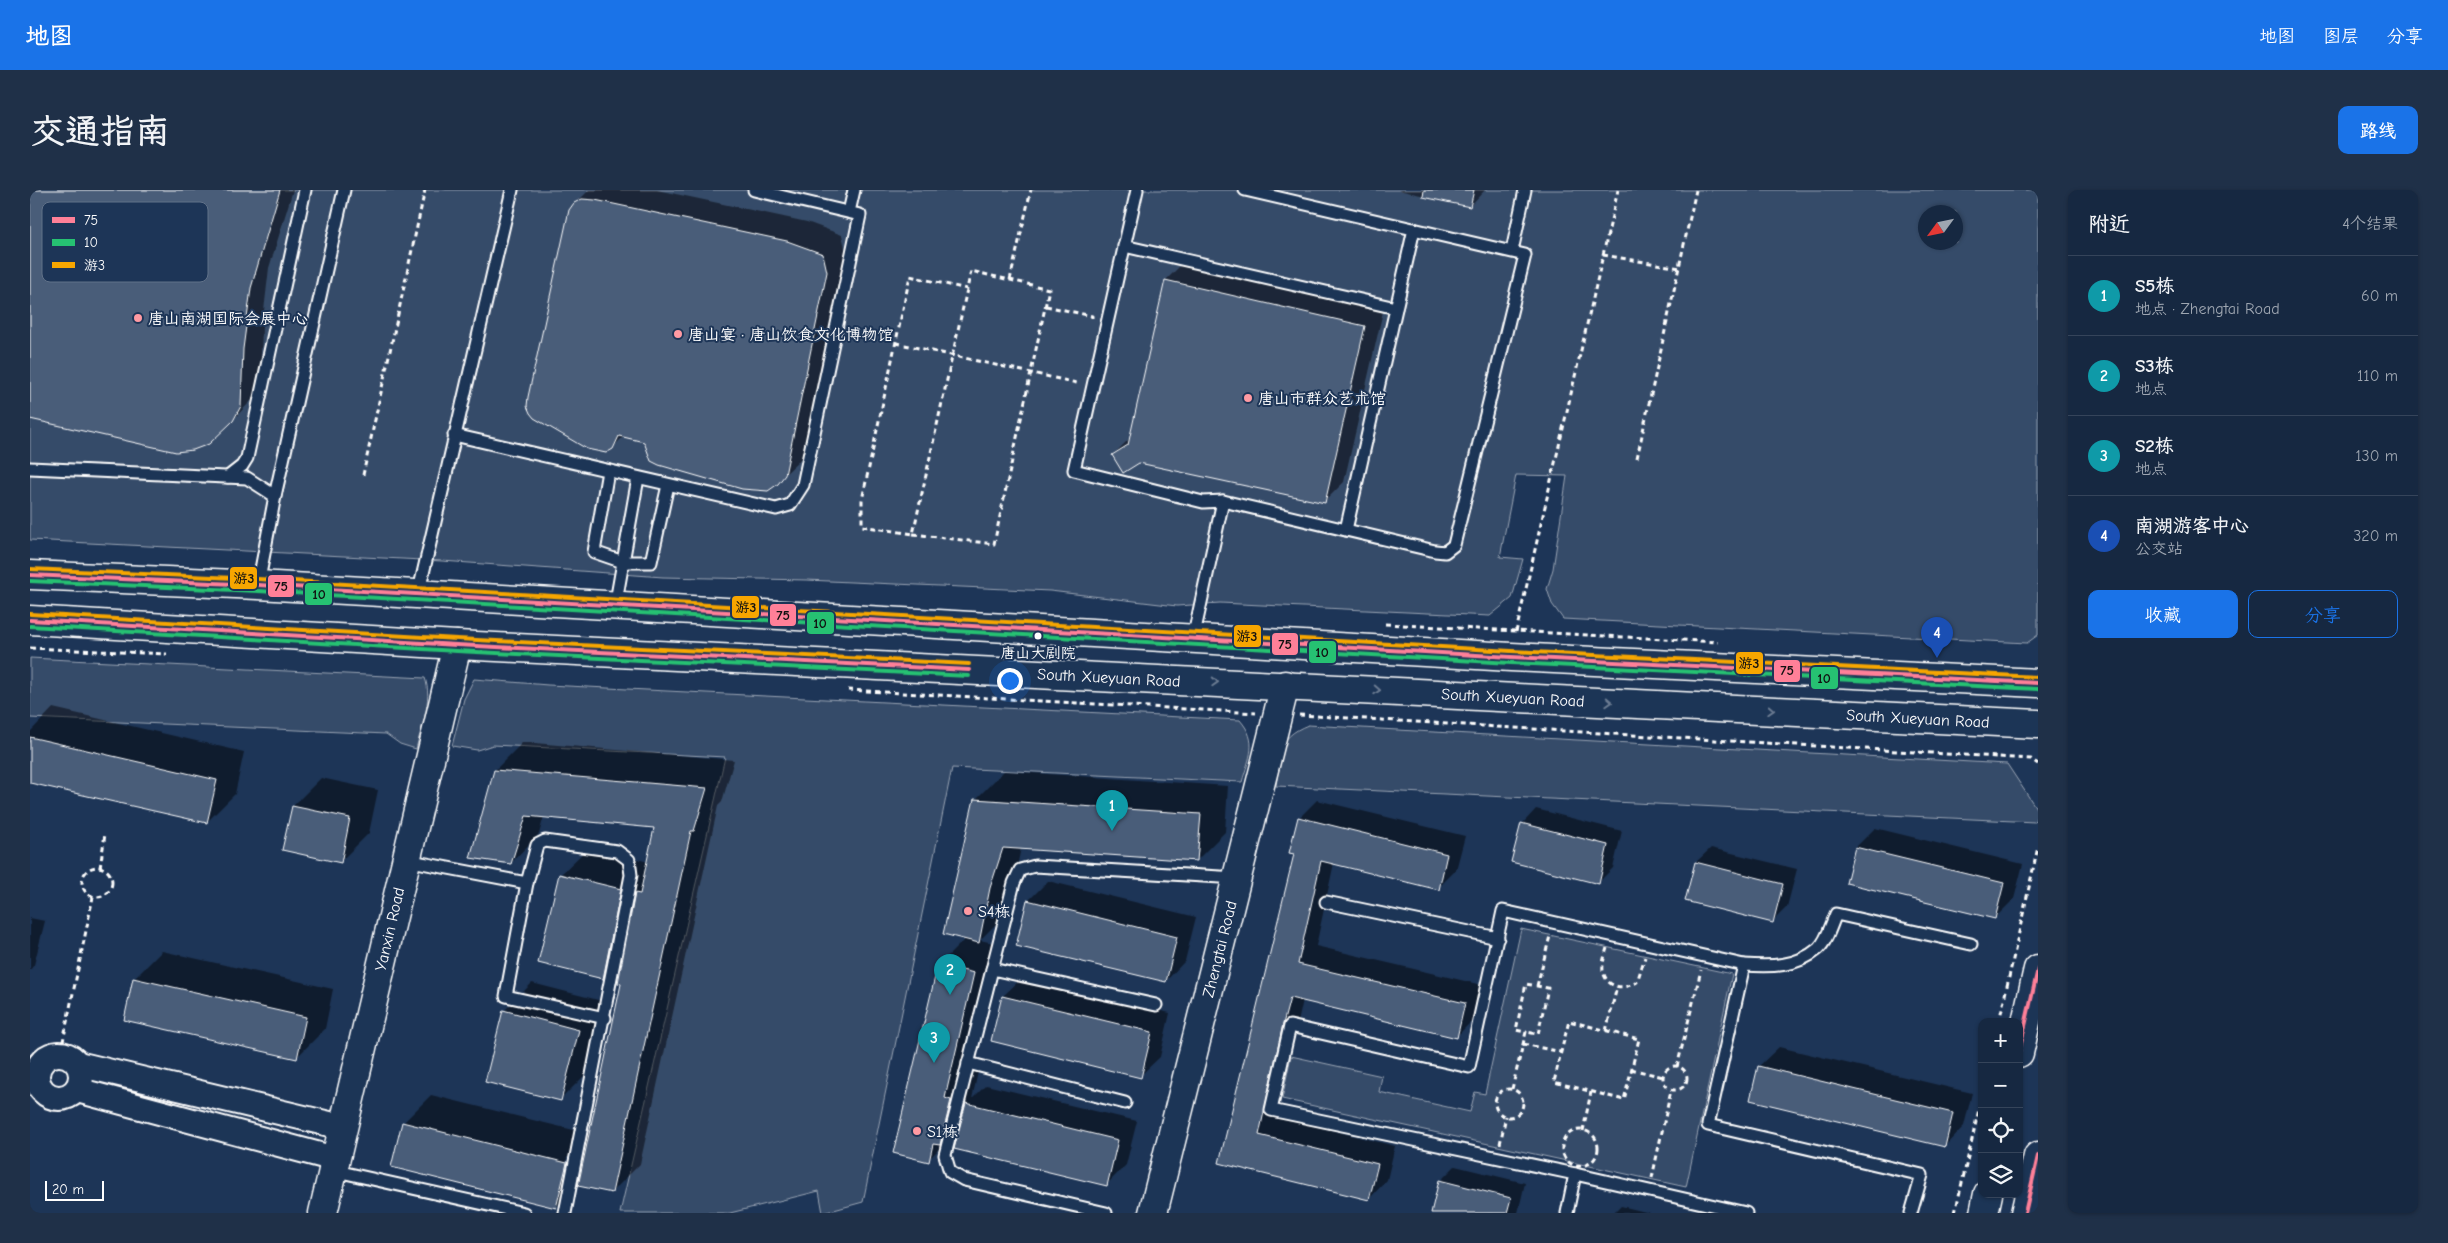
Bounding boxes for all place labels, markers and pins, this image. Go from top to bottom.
place label: 唐山南湖国际会展中心 [148,310,308,328]
marker: 唐山南湖国际会展中心 [132,312,144,324]
place label: 唐山宴 · 唐山饮食文化博物馆 [688,326,894,344]
marker: 唐山宴 · 唐山饮食文化博物馆 [672,328,684,340]
place label: 唐山市群众艺术馆 [1258,390,1386,408]
marker: 唐山市群众艺术馆 [1242,392,1254,404]
pin: 4 [1921,617,1953,658]
marker: 唐山大剧院 [1033,631,1043,641]
place label: 唐山大剧院 [1000,644,1076,662]
pin: 1 [1096,790,1128,831]
place label: S4栋 [978,903,1011,921]
marker: S4栋 [962,905,974,917]
pin: 2 [934,954,966,995]
pin: 3 [918,1022,950,1063]
place label: S1栋 [927,1123,958,1141]
marker: S1栋 [911,1125,923,1137]

